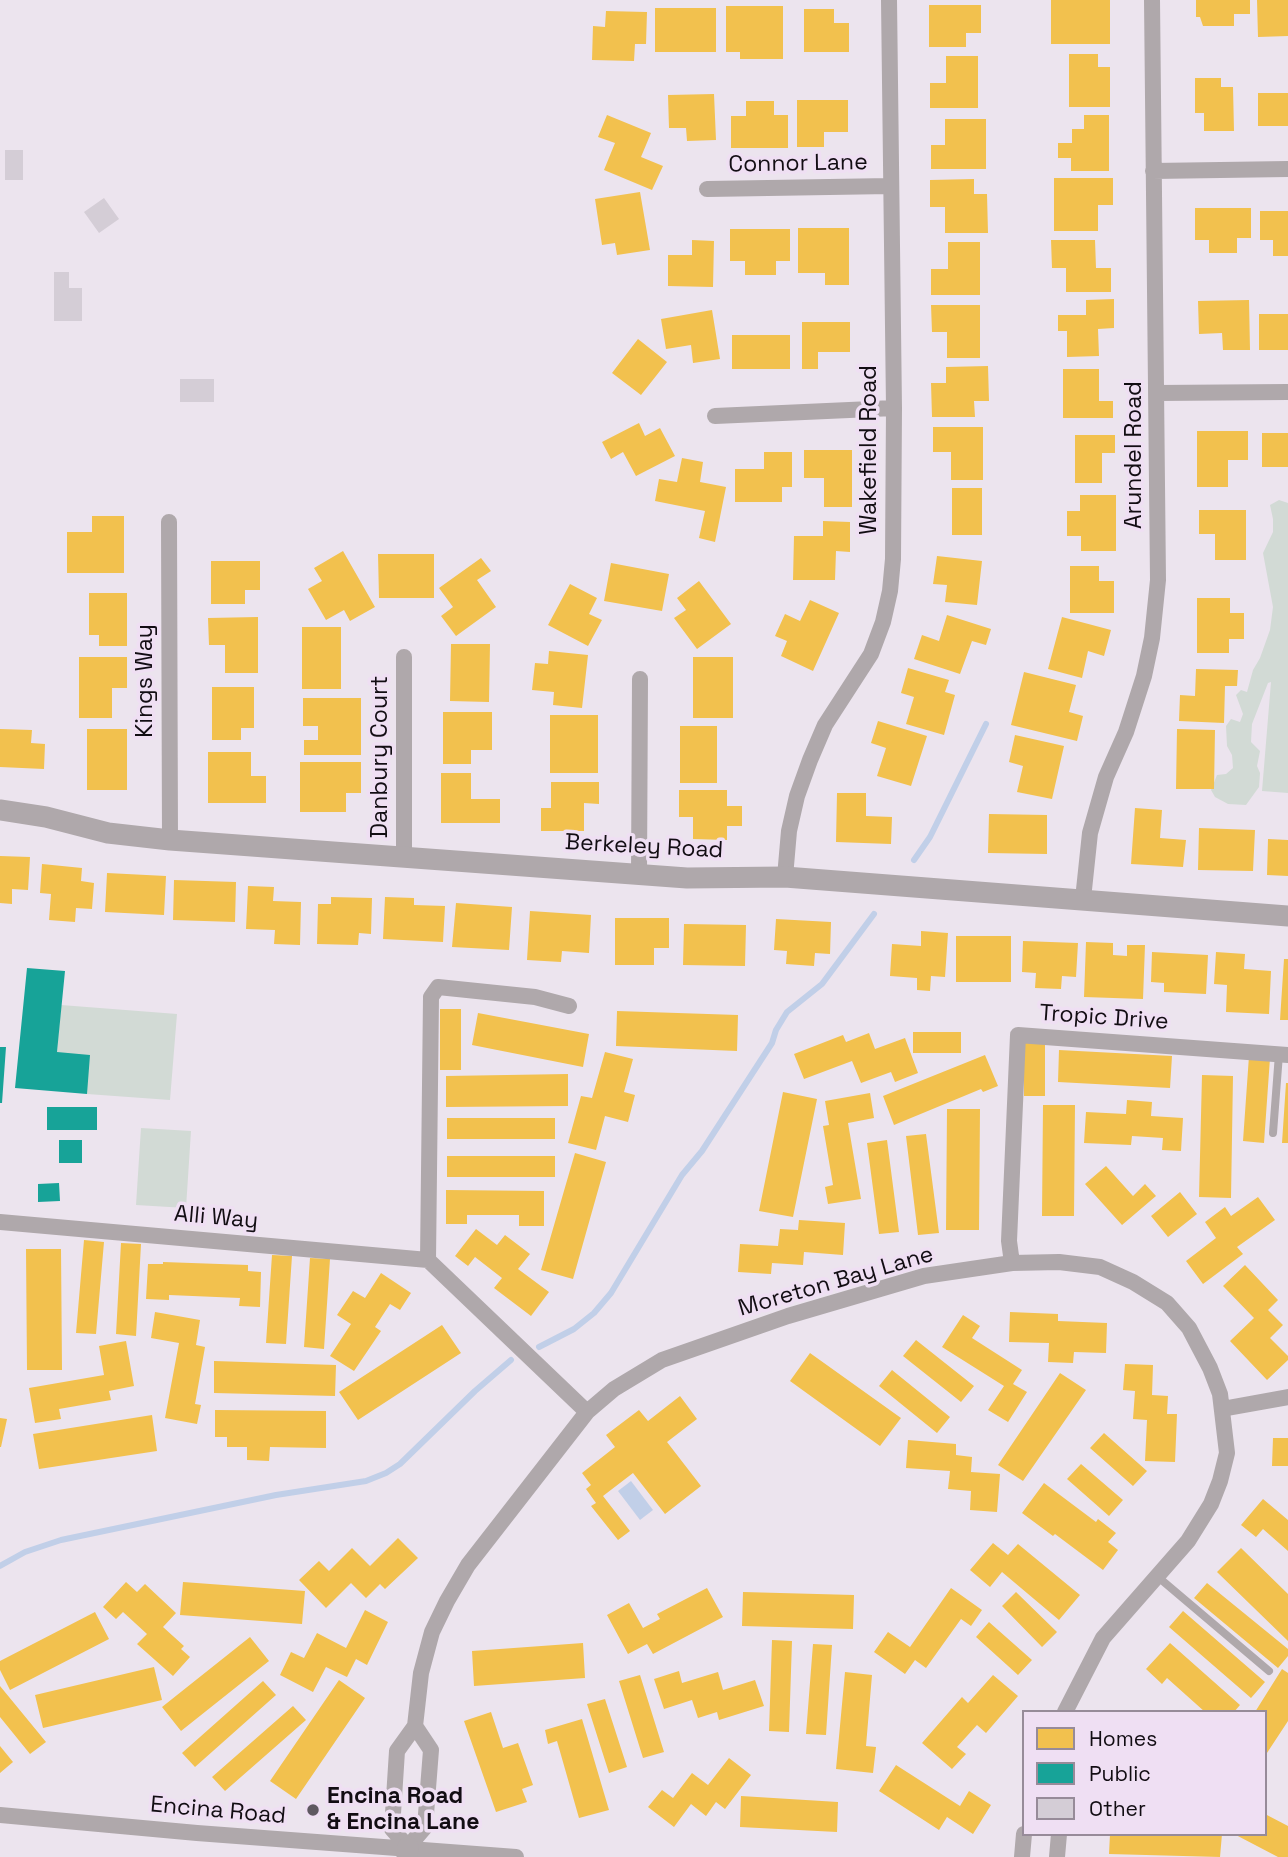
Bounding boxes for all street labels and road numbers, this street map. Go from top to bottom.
street label: Connor Lane [728,149,868,179]
street label: Wakefield Road [856,365,884,535]
street label: Arundel Road [1121,381,1149,529]
street label: Kings Way [132,624,160,738]
street label: Danbury Court [367,676,395,838]
street label: Berkeley Road [564,829,724,865]
street label: Tropic Drive [1038,1000,1170,1036]
street label: Alli Way [173,1201,259,1235]
street label: Moreton Bay Lane [735,1241,937,1323]
street label: Encina Road [149,1791,287,1831]

